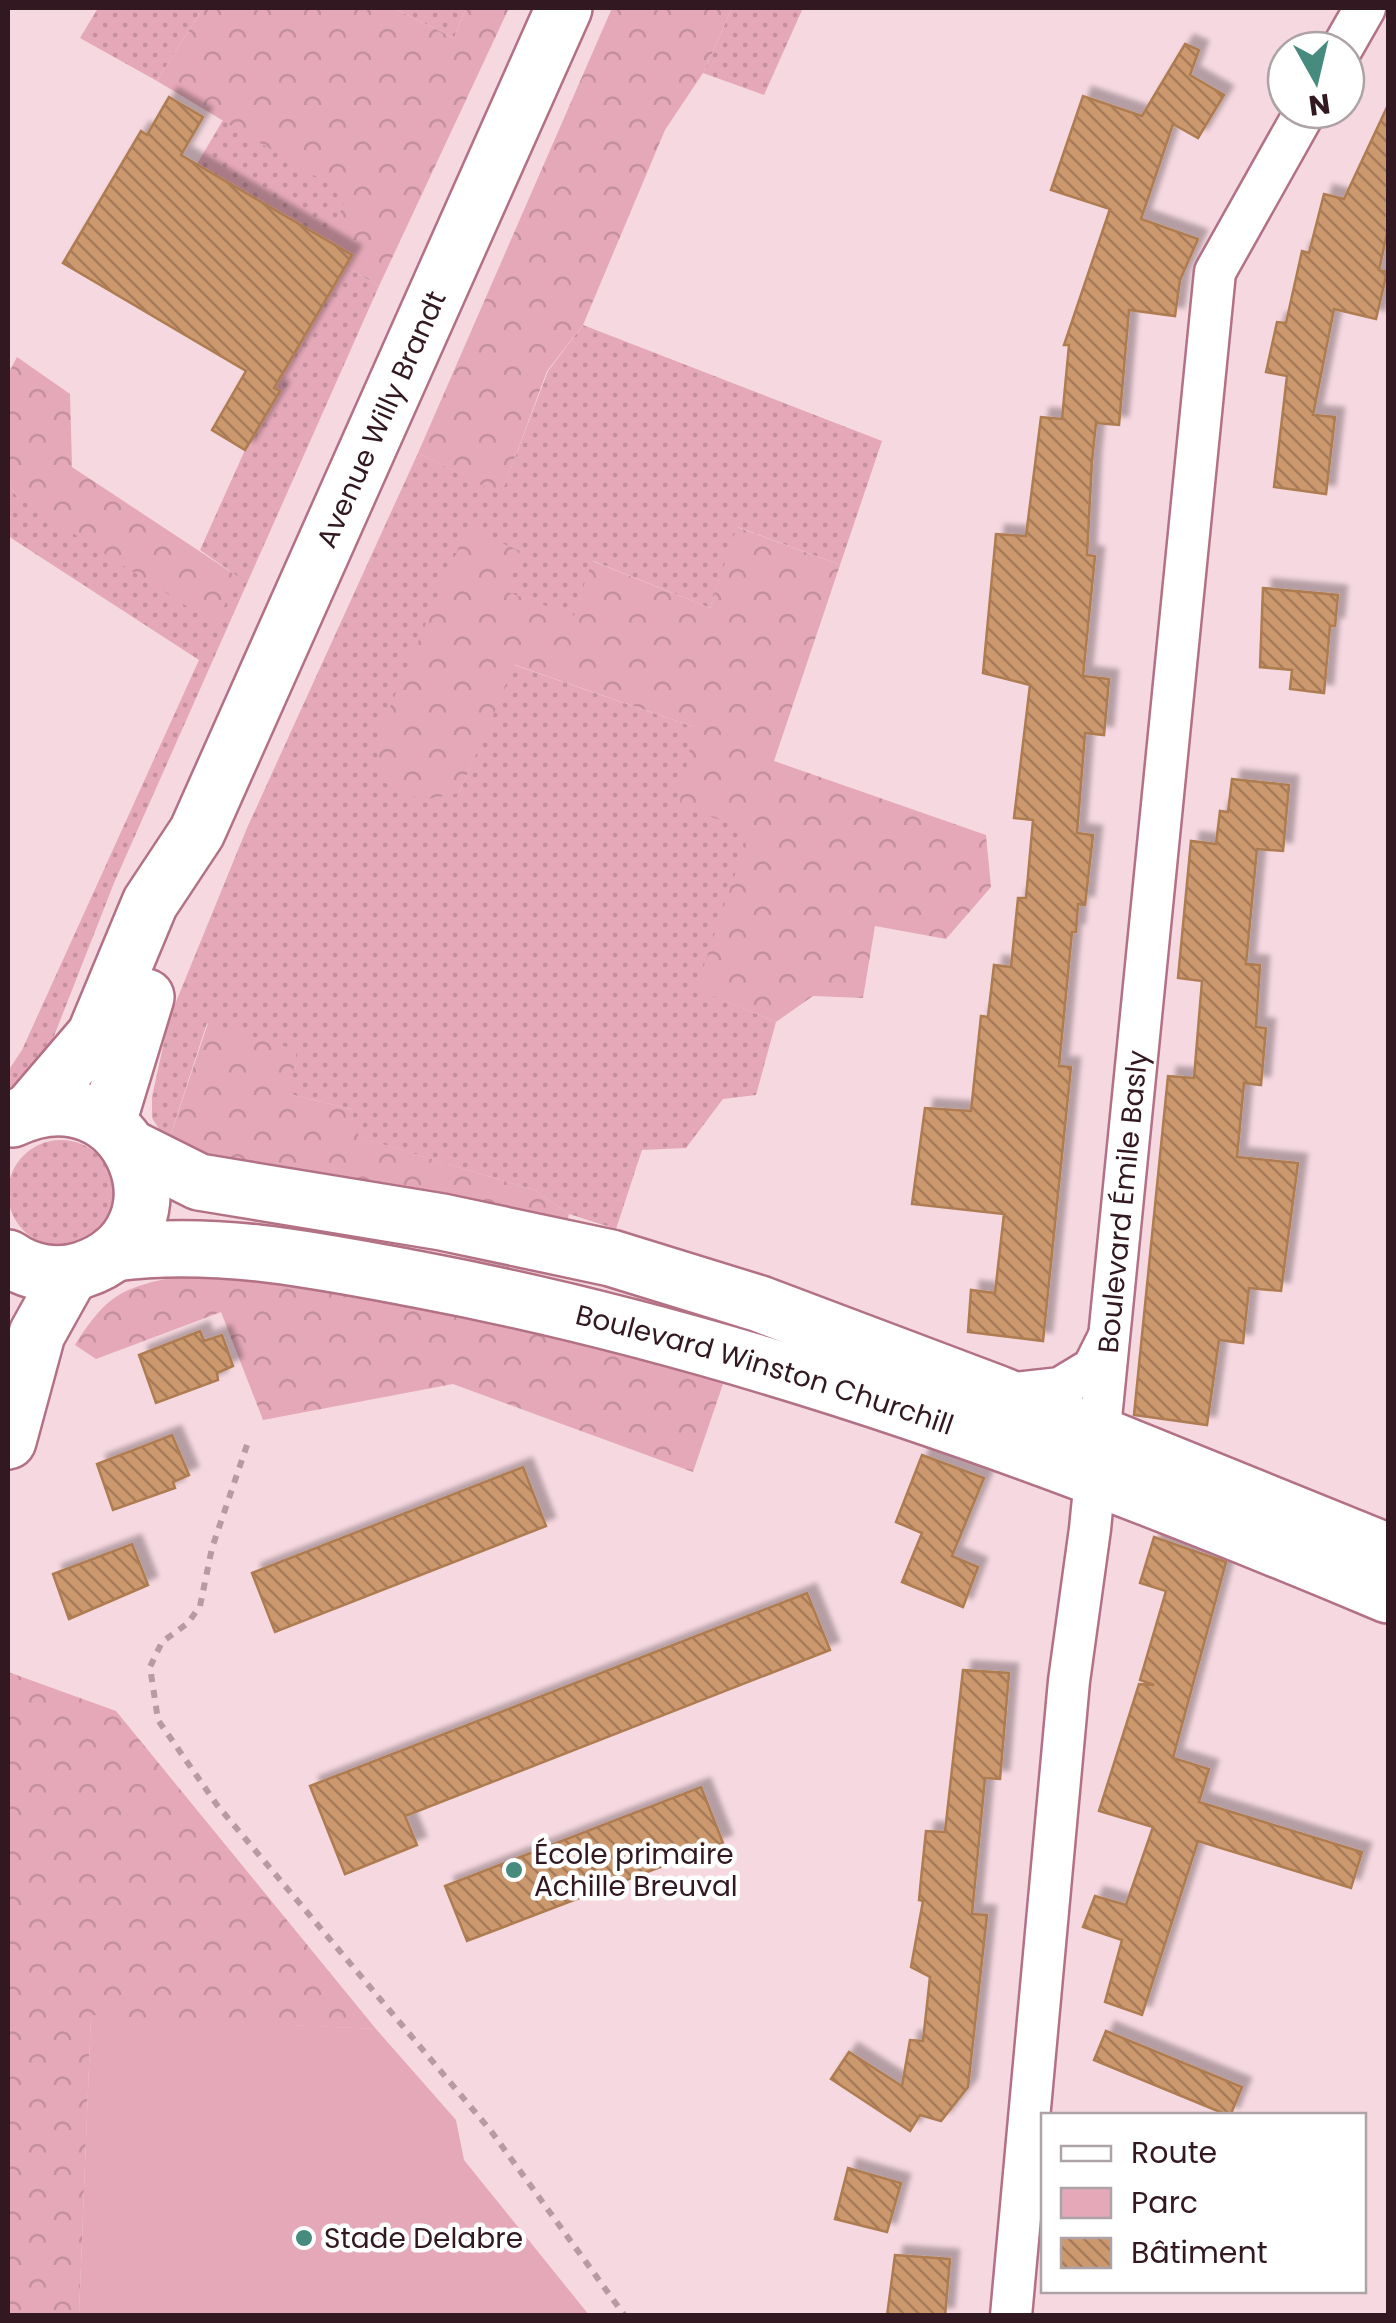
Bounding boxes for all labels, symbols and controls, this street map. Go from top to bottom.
north arrow [1266,30,1366,130]
text: N [1306,83,1333,125]
street label: Avenue Willy Brandt [307,285,455,554]
street label: Boulevard Émile Basly [1088,1048,1157,1355]
street label: Boulevard Winston Churchill [572,1295,959,1444]
place label: École primaire Achille Breuval [534,1835,738,1906]
marker: École primaire Achille Breuval [503,1859,525,1881]
legend [1041,2113,1366,2293]
text: Route [1131,2131,1217,2174]
text: Parc [1131,2181,1198,2224]
place label: Stade Delabre [324,2219,523,2258]
marker: Stade Delabre [293,2227,315,2249]
text: Bâtiment [1131,2231,1268,2274]

